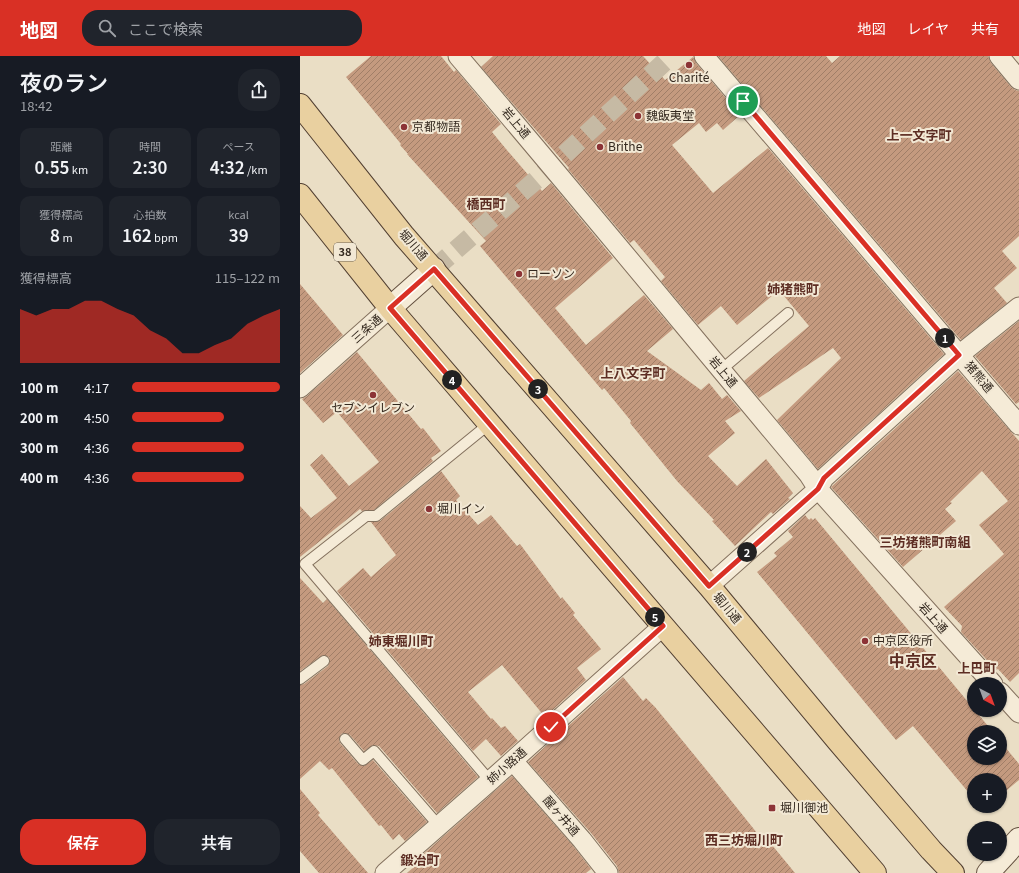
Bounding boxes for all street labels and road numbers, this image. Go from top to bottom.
street label: 岩上通 [499,103,535,141]
street label: 堀川通 [396,225,432,263]
road number: 38 [334,243,356,261]
street label: 三条通 [347,310,385,346]
street label: 岩上通 [706,352,742,390]
street label: 猪熊通 [962,357,998,395]
street label: 堀川通 [710,588,746,626]
street label: 岩上通 [916,598,952,636]
street label: 姉小路通 [482,743,530,787]
street label: 醒ヶ井通 [540,791,584,839]

